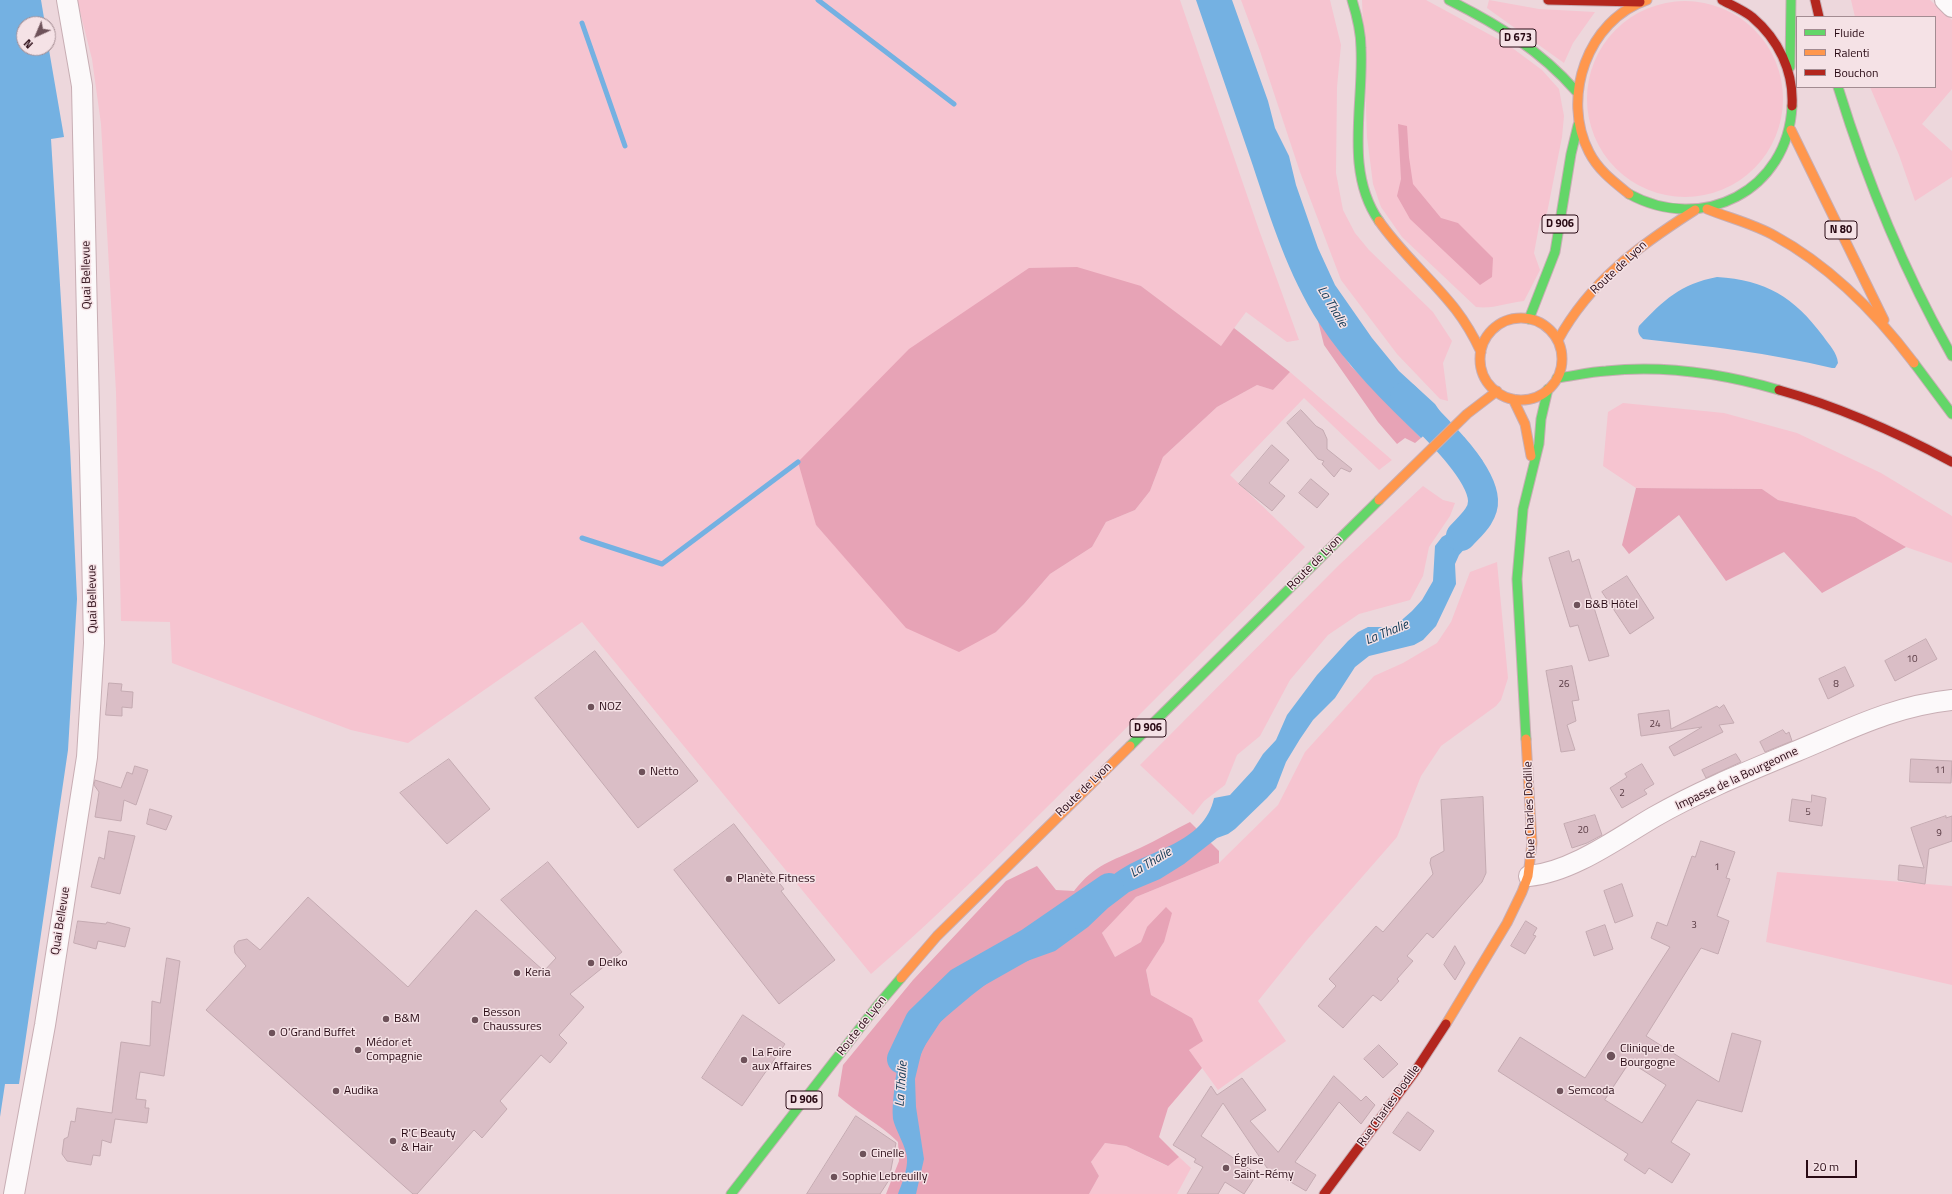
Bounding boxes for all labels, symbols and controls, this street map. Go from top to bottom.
north arrow [16,16,56,56]
legend [1796,16,1936,88]
text: Fluide [1834,23,1865,42]
road number: D 673 [1500,29,1536,47]
text: N [20,36,37,52]
text: Ralenti [1834,43,1869,62]
text: Bouchon [1834,63,1879,82]
road number: D 906 [1542,215,1578,233]
road number: N 80 [1825,221,1857,239]
street label: Route de Lyon [1588,238,1650,298]
street label: Quai Bellevue [79,241,95,309]
water label: La Thalie [1314,284,1350,330]
street label: Route de Lyon [1285,533,1345,593]
street label: Quai Bellevue [85,565,101,633]
place label: B&B Hôtel [1585,598,1638,612]
marker: B&B Hôtel [1572,600,1582,610]
water label: La Thalie [1363,617,1411,649]
house number: 10 [1906,654,1918,666]
house number: 26 [1558,679,1570,691]
house number: 8 [1833,679,1839,691]
place label: NOZ [599,700,621,714]
marker: NOZ [586,702,596,712]
road number: D 906 [1130,719,1166,737]
house number: 24 [1649,719,1661,731]
street label: Impasse de la Bourgeonne [1674,744,1800,814]
street label: Route de Lyon [1053,760,1115,820]
street label: Rue Charles Dodille [1521,761,1539,859]
place label: Netto [650,765,679,779]
house number: 11 [1934,765,1946,777]
marker: Netto [637,767,647,777]
house number: 2 [1619,788,1625,800]
house number: 5 [1805,807,1811,819]
house number: 20 [1577,825,1589,837]
house number: 9 [1936,828,1942,840]
water label: La Thalie [1128,845,1174,881]
house number: 1 [1714,862,1720,874]
place label: Planète Fitness [737,872,815,886]
marker: Planète Fitness [724,874,734,884]
street label: Quai Bellevue [49,886,73,956]
house number: 3 [1691,920,1697,932]
place label: Delko [599,956,627,970]
marker: Delko [586,958,596,968]
place label: Keria [525,966,550,980]
marker: Keria [512,968,522,978]
street label: Route de Lyon [834,993,890,1059]
place label: Besson Chaussures [483,1006,542,1034]
place label: B&M [394,1012,420,1026]
marker: B&M [381,1014,391,1024]
marker: Besson Chaussures [470,1015,480,1025]
place label: O'Grand Buffet [280,1026,355,1040]
marker: O'Grand Buffet [267,1028,277,1038]
place label: Médor et Compagnie [366,1036,422,1064]
place label: Clinique de Bourgogne [1620,1042,1675,1070]
marker: Médor et Compagnie [353,1045,363,1055]
place label: La Foire aux Affaires [752,1046,812,1074]
marker: Clinique de Bourgogne [1605,1050,1617,1062]
marker: La Foire aux Affaires [739,1055,749,1065]
water label: La Thalie [893,1061,911,1107]
street label: Rue Charles Dodille [1355,1062,1423,1150]
place label: Audika [344,1084,378,1098]
place label: Semcoda [1568,1084,1614,1098]
marker: Audika [331,1086,341,1096]
marker: Semcoda [1555,1086,1565,1096]
road number: D 906 [786,1091,822,1109]
place label: R'C Beauty & Hair [401,1127,456,1155]
marker: R'C Beauty & Hair [388,1136,398,1146]
place label: Cinelle [871,1147,904,1161]
marker: Cinelle [858,1149,868,1159]
scale bar [1808,1152,1859,1178]
place label: Église Saint-Rémy [1234,1154,1294,1182]
text: 20 m [1813,1157,1839,1176]
marker: Église Saint-Rémy [1221,1163,1231,1173]
place label: Sophie Lebreuilly [842,1170,927,1184]
marker: Sophie Lebreuilly [829,1172,839,1182]

